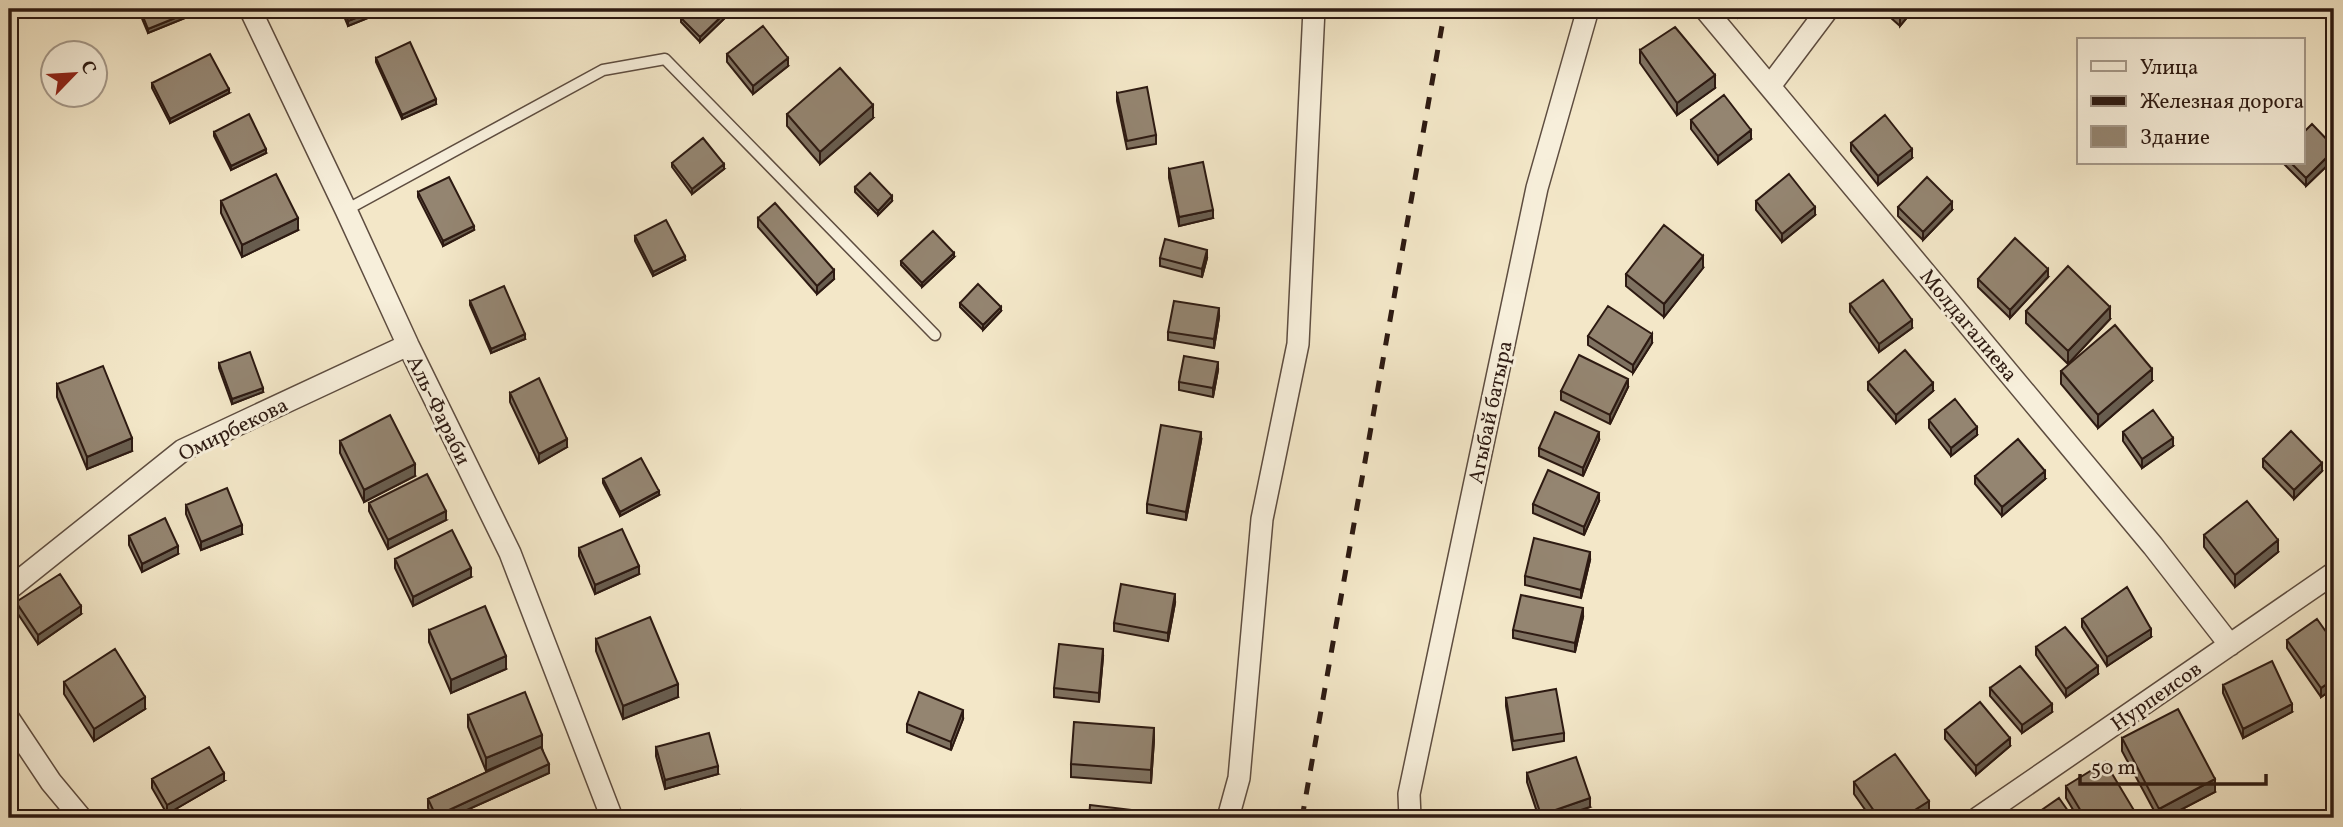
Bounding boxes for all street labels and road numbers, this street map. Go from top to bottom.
street label: Молдагалиева [1912,263,2024,389]
street label: Агыбай батыра [1462,338,1521,487]
street label: Аль-Фараби [399,351,477,471]
street label: Омирбекова [174,391,293,469]
street label: Нурпеисов [2106,655,2208,739]

